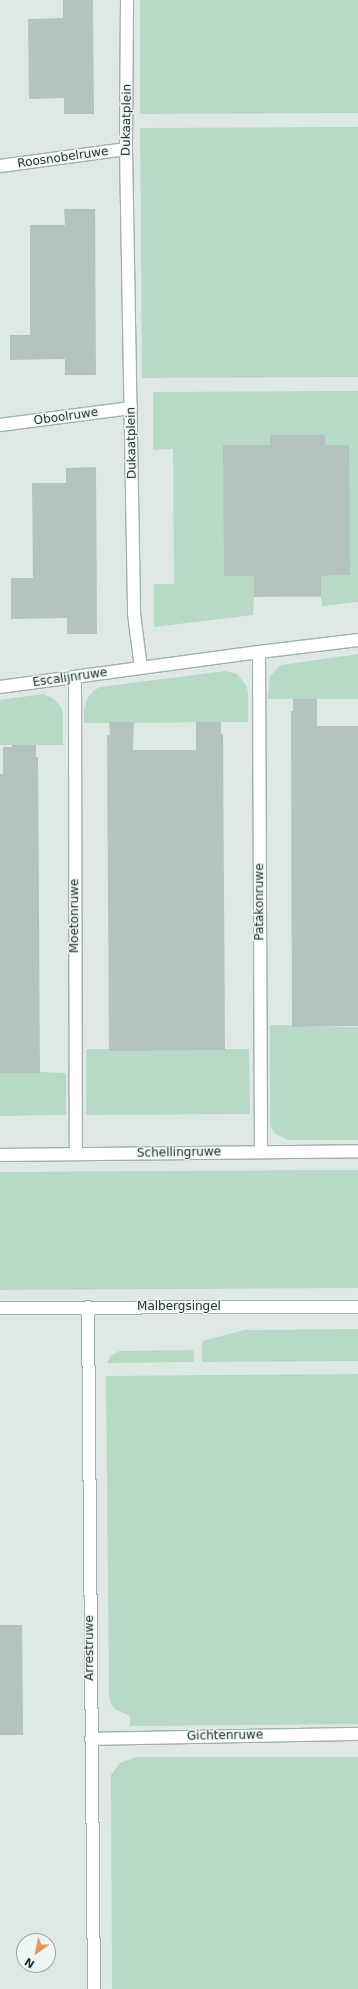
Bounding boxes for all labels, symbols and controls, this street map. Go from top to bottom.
street label: Dukaatplein [119,84,135,156]
street label: Roosnobelruwe [17,144,109,172]
street label: Oboolruwe [33,405,99,429]
street label: Dukaatplein [124,407,140,479]
street label: Escalijnruwe [32,666,108,690]
street label: Patakonruwe [253,863,267,941]
street label: Moetonruwe [68,879,82,953]
street label: Schellingruwe [137,1145,221,1161]
street label: Malbergsingel [137,1300,221,1314]
street label: Arrestruwe [83,1615,97,1681]
street label: Gichtenruwe [187,1728,263,1744]
north arrow [16,1933,56,1973]
text: N [22,1955,37,1971]

